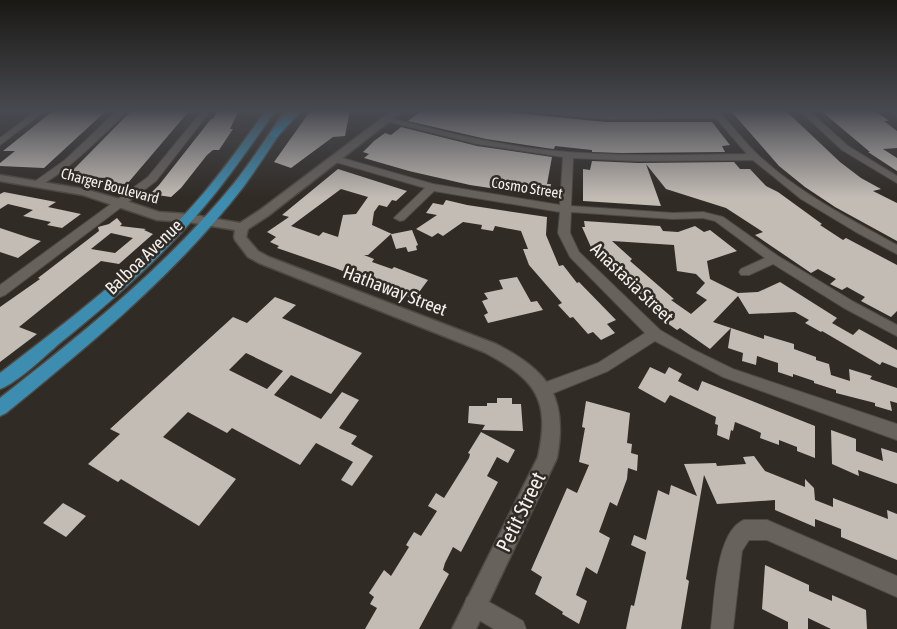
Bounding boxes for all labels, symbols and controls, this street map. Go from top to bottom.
street label: Charger Boulevard [59,164,161,207]
street label: Cosmo Street [490,173,564,202]
street label: Balboa Avenue [101,215,187,299]
street label: Anastasia Street [587,238,678,327]
street label: Hathaway Street [340,261,450,320]
street label: Petit Street [491,468,550,555]

